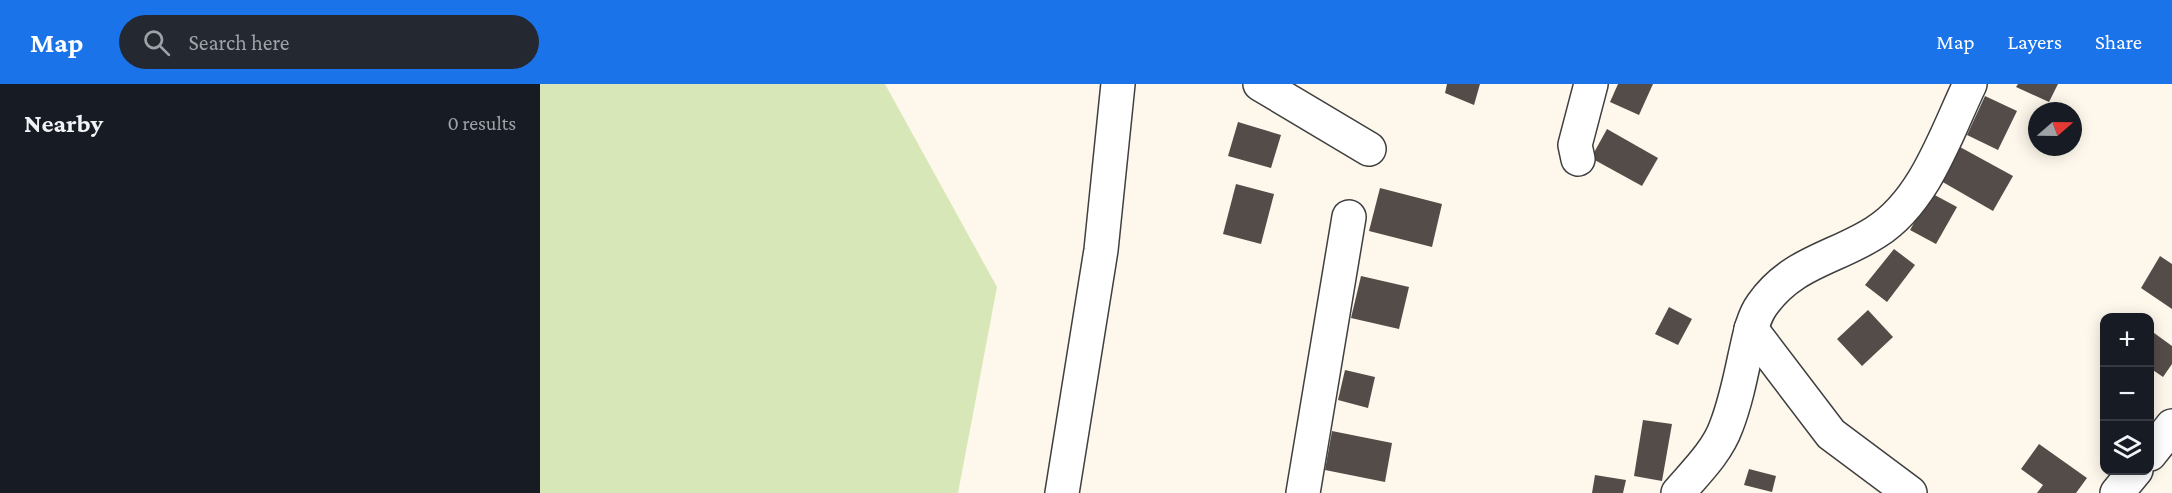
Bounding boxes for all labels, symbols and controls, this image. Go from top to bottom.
search box [119,15,539,69]
icon: search [140,26,173,59]
text: Map [30,27,83,58]
text: Search here [188,30,289,55]
text: Map [1936,30,1975,54]
text: Layers [2008,30,2062,54]
text: Share [2095,30,2142,54]
north arrow [2028,102,2082,156]
text: Nearby [24,109,103,138]
text: 0 results [447,112,516,134]
map controls [2100,313,2154,475]
button: + [2100,313,2154,367]
button: − [2100,367,2154,421]
button: layers [2100,421,2154,475]

